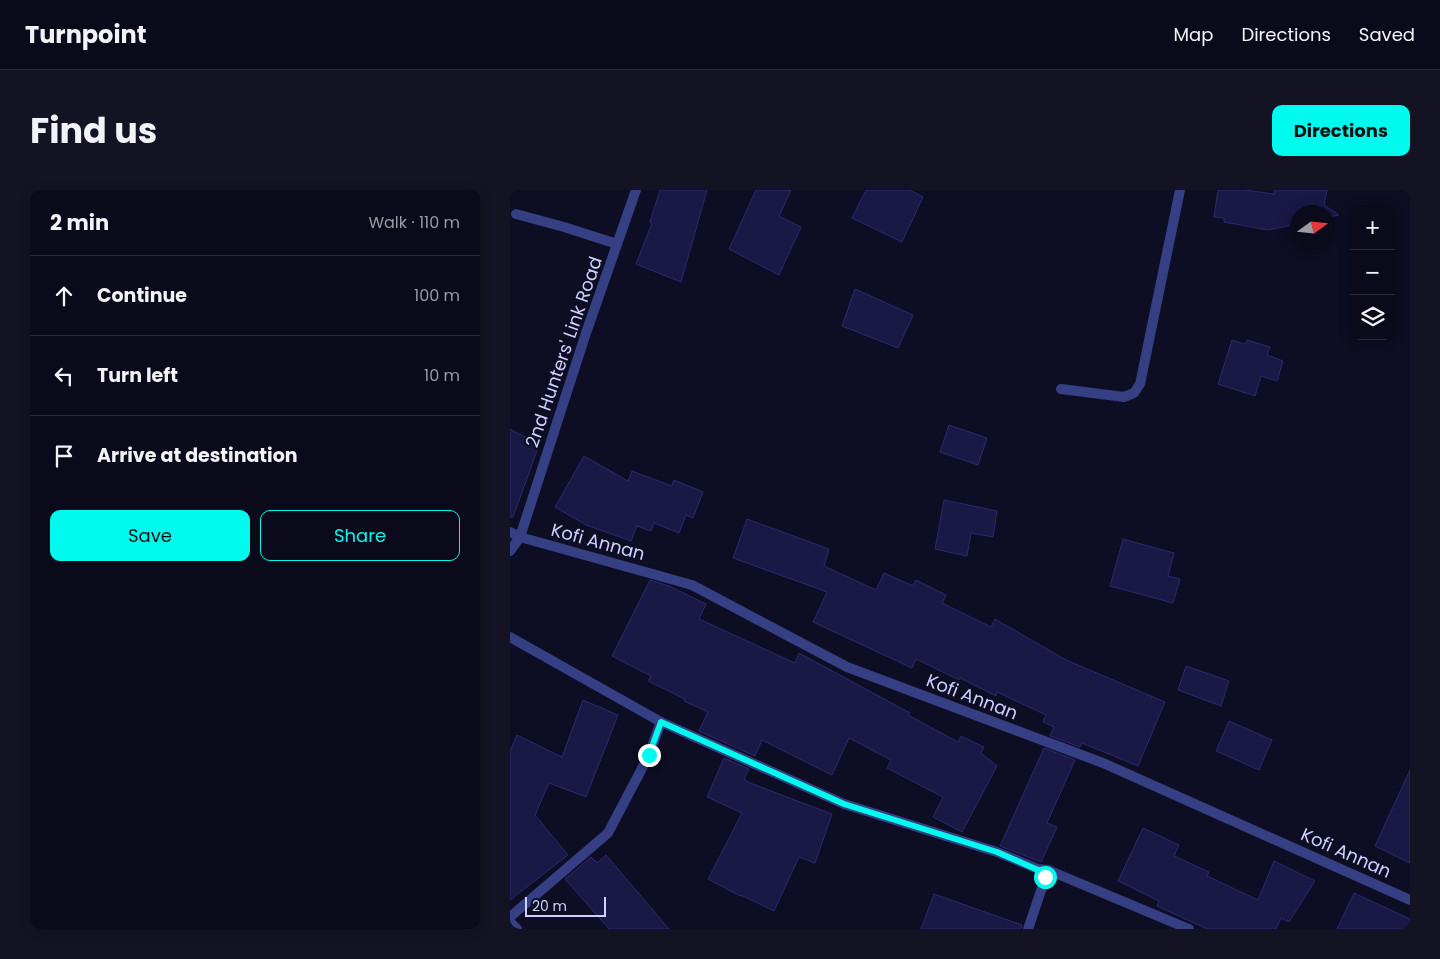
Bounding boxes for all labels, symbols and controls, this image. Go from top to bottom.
text: Turnpoint [25,18,146,51]
text: Map [1174,22,1213,47]
text: Directions [1241,22,1331,47]
text: Saved [1359,22,1415,47]
button: Directions [1272,105,1410,156]
text: Find us [30,106,157,155]
north arrow [1290,205,1335,250]
map controls [1350,205,1395,340]
button: + [1350,205,1395,250]
text: 2 min [50,208,109,237]
text: Walk · 110 m [368,211,460,234]
button: − [1350,250,1395,295]
street label: 2nd Hunters' Link Road [519,253,608,451]
icon: ahead [50,282,78,310]
text: Continue [97,282,187,309]
text: 100 m [414,284,460,307]
button: layers [1350,295,1395,340]
icon: left [50,362,78,390]
text: Turn left [97,362,178,389]
text: 10 m [424,364,460,387]
icon: arrive [50,442,78,470]
text: Arrive at destination [97,442,298,469]
button: Save [50,510,250,561]
button: Share [260,510,460,561]
street label: Kofi Annan [548,517,648,566]
street label: Kofi Annan [923,668,1022,725]
route end [638,744,661,767]
street label: Kofi Annan [1297,822,1395,884]
route start [1034,866,1057,889]
scale bar [525,894,606,917]
text: 20 m [532,896,567,916]

